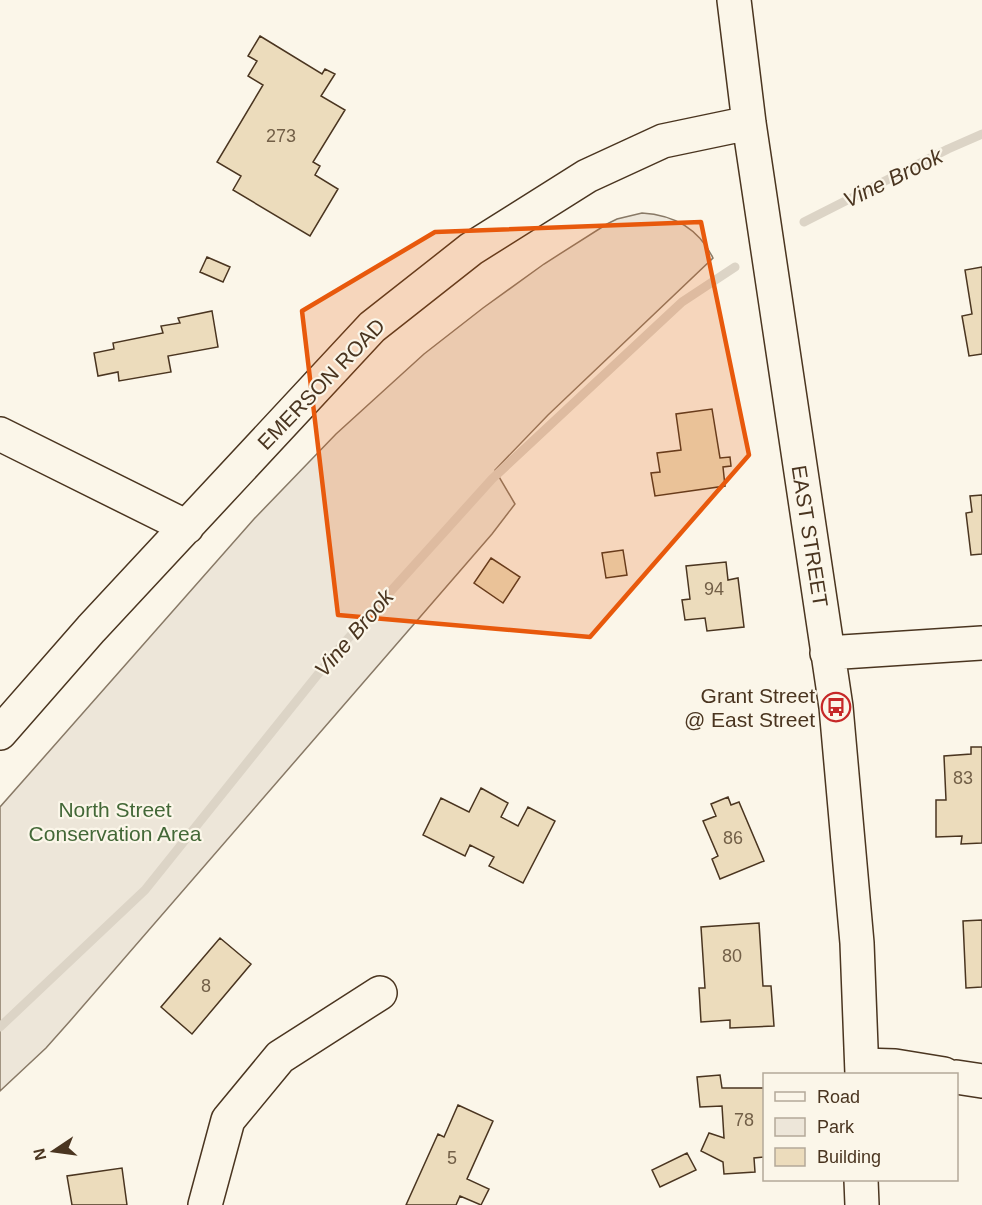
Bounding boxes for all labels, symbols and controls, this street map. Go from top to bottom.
house number: 273 [266,126,296,146]
water label: Vine Brook [839,143,948,213]
street label: EMERSON ROAD [253,314,389,454]
street label: EAST STREET [787,464,833,609]
house number: 94 [704,579,724,599]
water label: Vine Brook [309,584,399,682]
place label: Grant Street @ East Street [684,684,815,731]
bus stop icon: Grant Street @ East Street [820,691,852,723]
house number: 83 [953,768,973,788]
park label: North Street Conservation Area [29,798,202,845]
house number: 86 [723,828,743,848]
house number: 80 [722,946,742,966]
house number: 8 [201,976,211,996]
legend [763,1073,958,1181]
text: Road [817,1087,860,1107]
house number: 78 [734,1110,754,1130]
text: Park [817,1117,855,1137]
north arrow [24,1121,84,1181]
text: N [30,1147,49,1162]
text: Building [817,1147,881,1167]
house number: 5 [447,1148,457,1168]

